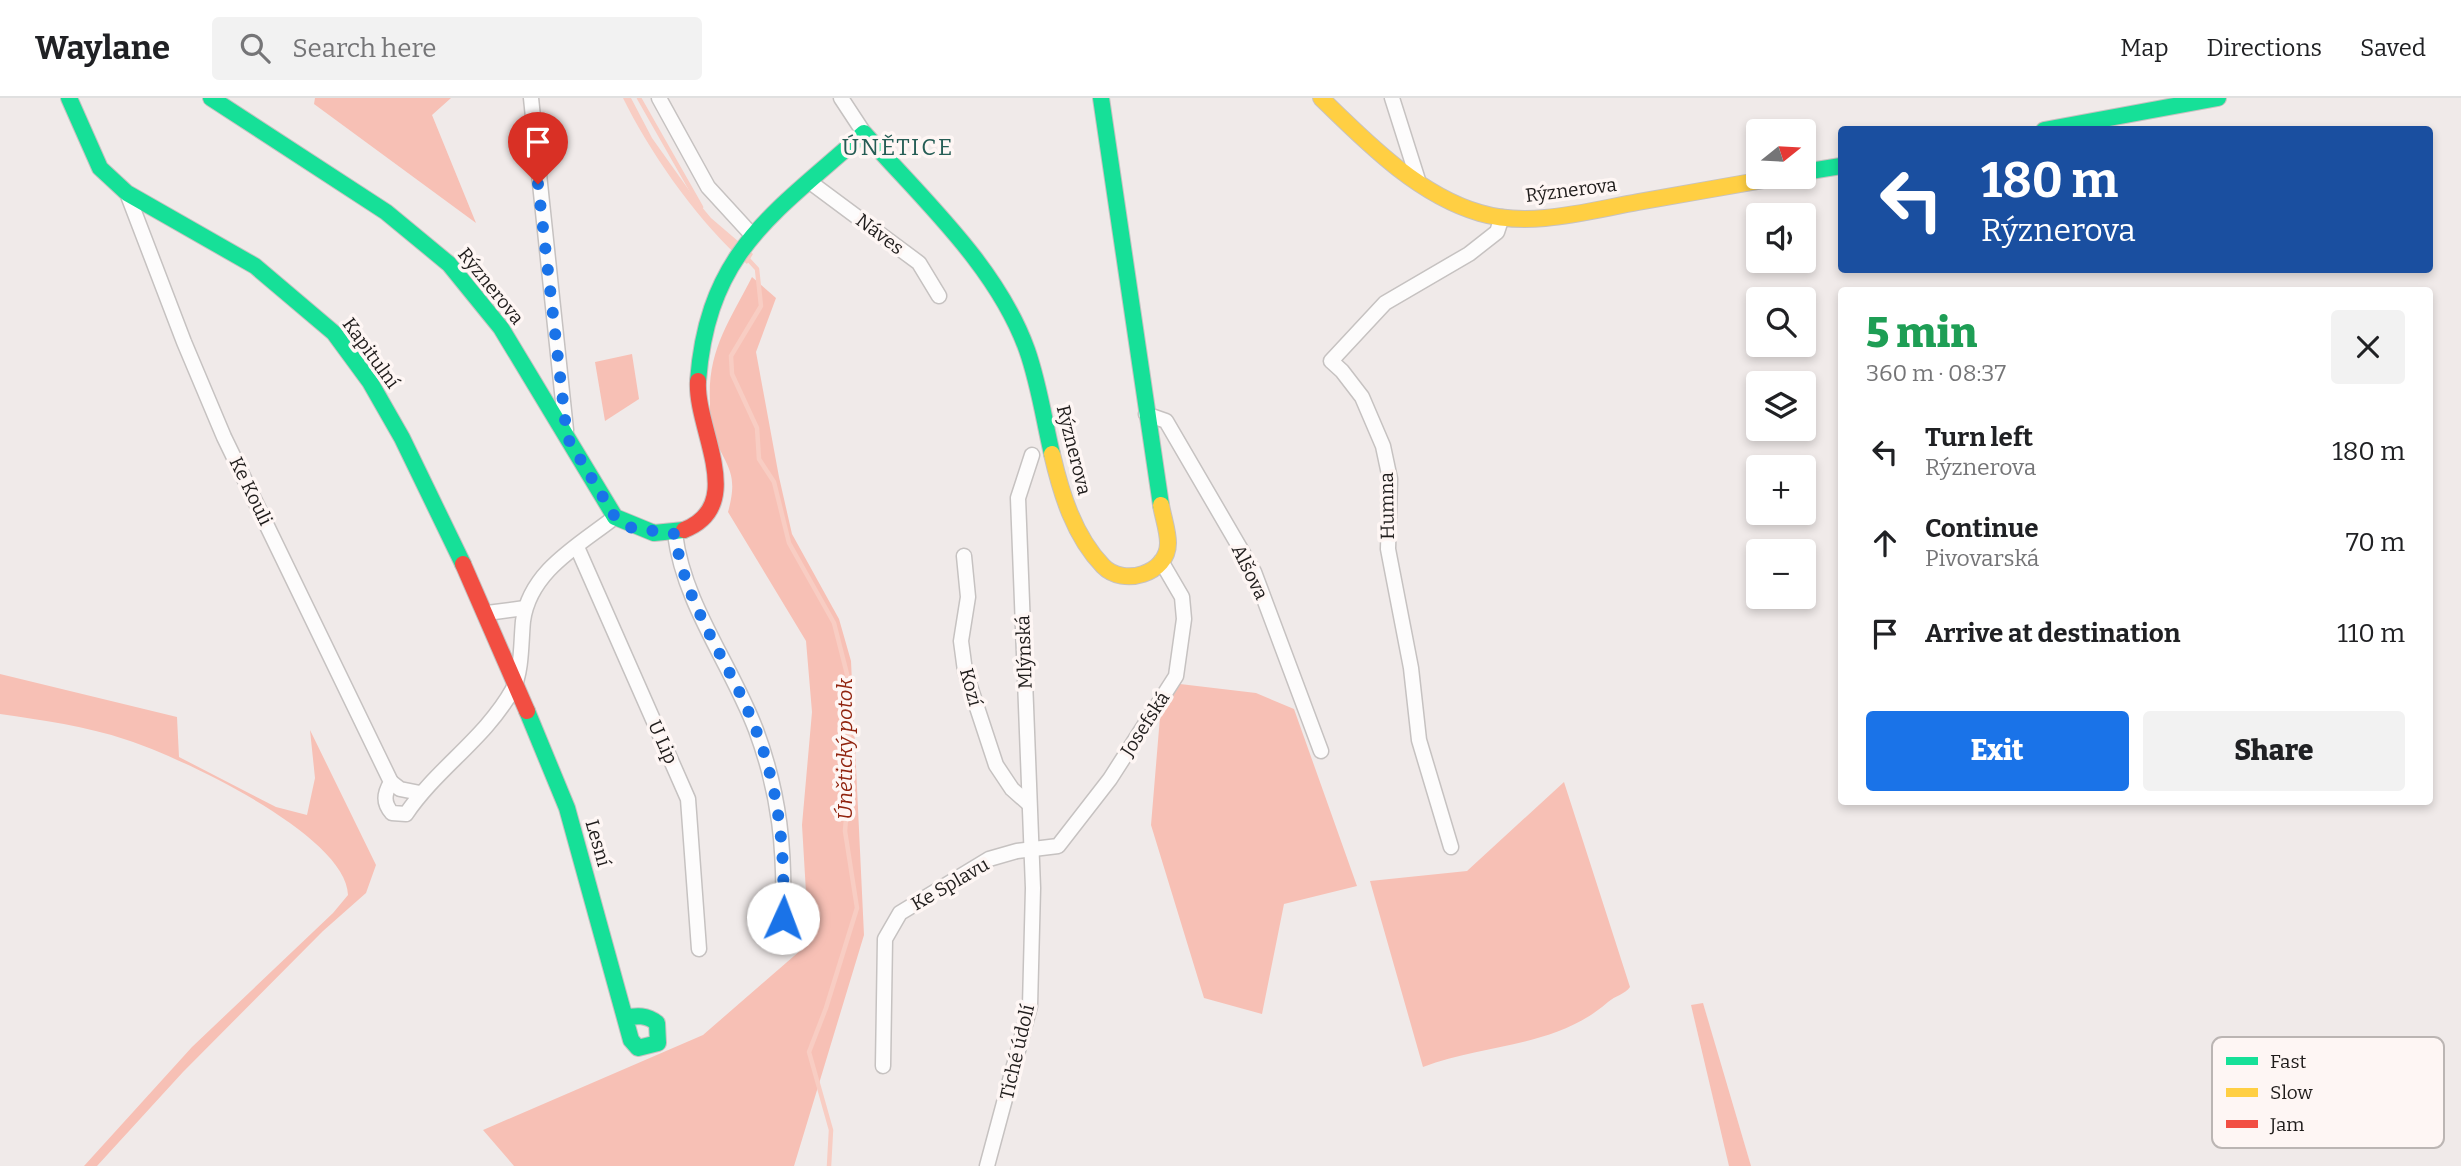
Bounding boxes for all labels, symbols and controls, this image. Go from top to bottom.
search box [212,17,702,80]
text: Waylane [35,28,170,68]
icon: search [236,29,274,67]
text: Search here [292,33,437,64]
text: Map [2120,34,2169,62]
text: Directions [2207,34,2322,62]
text: Saved [2360,34,2426,62]
pin [508,112,568,184]
north arrow [1746,119,1816,189]
map controls [1746,119,1816,609]
icon: arrive [519,123,557,161]
district label: ÚNĚTICE [842,133,954,161]
text: 180 m [1981,151,2118,210]
icon: left [1866,154,1957,245]
street label: Rýznerova [1524,173,1619,207]
button: sound [1746,203,1816,273]
street label: Náves [852,209,908,259]
text: Rýznerova [1981,211,2136,249]
street label: Rýznerova [453,243,529,329]
button: search [1746,287,1816,357]
text: 5 min [1866,308,1977,358]
button: close [2331,310,2405,384]
street label: Kapitulní [338,313,405,393]
text: 360 m · 08:37 [1866,359,2006,387]
button: layers [1746,371,1816,441]
street label: Rýznerova [1052,403,1096,498]
text: Turn left [1925,422,2033,453]
icon: left [1866,433,1904,471]
text: 180 m [2332,436,2405,467]
street label: Ke Kouli [225,453,278,529]
text: Rýznerova [1925,453,2036,481]
button: + [1746,455,1816,525]
street label: Humna [1375,471,1399,540]
text: Continue [1925,513,2039,544]
icon: ahead [1866,524,1904,562]
text: 70 m [2346,527,2405,558]
button: − [1746,539,1816,609]
street label: Alšova [1227,541,1273,604]
text: Pivovarská [1925,544,2039,572]
street label: Mlýnská [1011,614,1037,689]
icon: arrive [1866,615,1904,653]
text: Arrive at destination [1925,618,2180,649]
text: 110 m [2337,618,2405,649]
street label: Kozí [955,665,987,709]
water label: Únětický potok [832,677,858,820]
street label: Josefská [1115,687,1175,762]
button: Exit [1866,711,2129,791]
button: Share [2143,711,2405,791]
street label: U Lip [643,717,683,767]
street label: Lesní [580,817,616,869]
street label: Ke Splavu [907,852,993,915]
position arrow [746,881,820,955]
street label: Tiché údolí [995,1002,1039,1102]
legend [2212,1037,2444,1148]
text: Fast [2270,1050,2307,1073]
text: Slow [2270,1081,2313,1104]
text: Jam [2269,1113,2304,1136]

